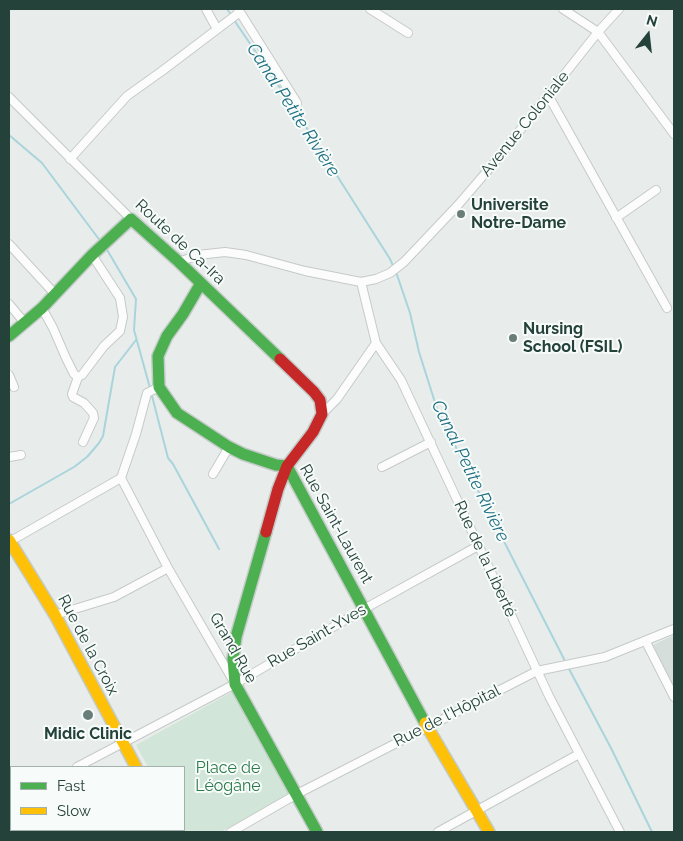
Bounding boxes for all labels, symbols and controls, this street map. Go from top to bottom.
north arrow [623,10,673,60]
text: N [645,11,659,30]
water label: Canal Petite Rivière [242,39,344,181]
street label: Avenue Coloniale [477,67,573,181]
street label: Route de Ca-Ira [131,195,229,289]
place label: Universite Notre-Dame [471,195,566,233]
marker: Universite Notre-Dame [455,208,467,220]
place label: Nursing School (FSIL) [523,319,623,357]
marker: Nursing School (FSIL) [507,332,519,344]
water label: Canal Petite Rivière [426,397,514,545]
street label: Rue Saint-Laurent [295,461,377,587]
street label: Rue de la Liberté [450,498,520,620]
street label: Rue de la Croix [53,591,123,699]
street label: Rue Saint-Yves [264,600,370,672]
street label: Grand Rue [205,609,261,687]
street label: Rue de l'Hôpital [391,681,503,751]
marker: Midic Clinic [81,708,95,722]
place label: Midic Clinic [44,724,132,744]
park label: Place de Léogâne [195,758,261,796]
legend [10,766,185,831]
text: Fast [57,777,85,795]
text: Slow [57,802,91,820]

